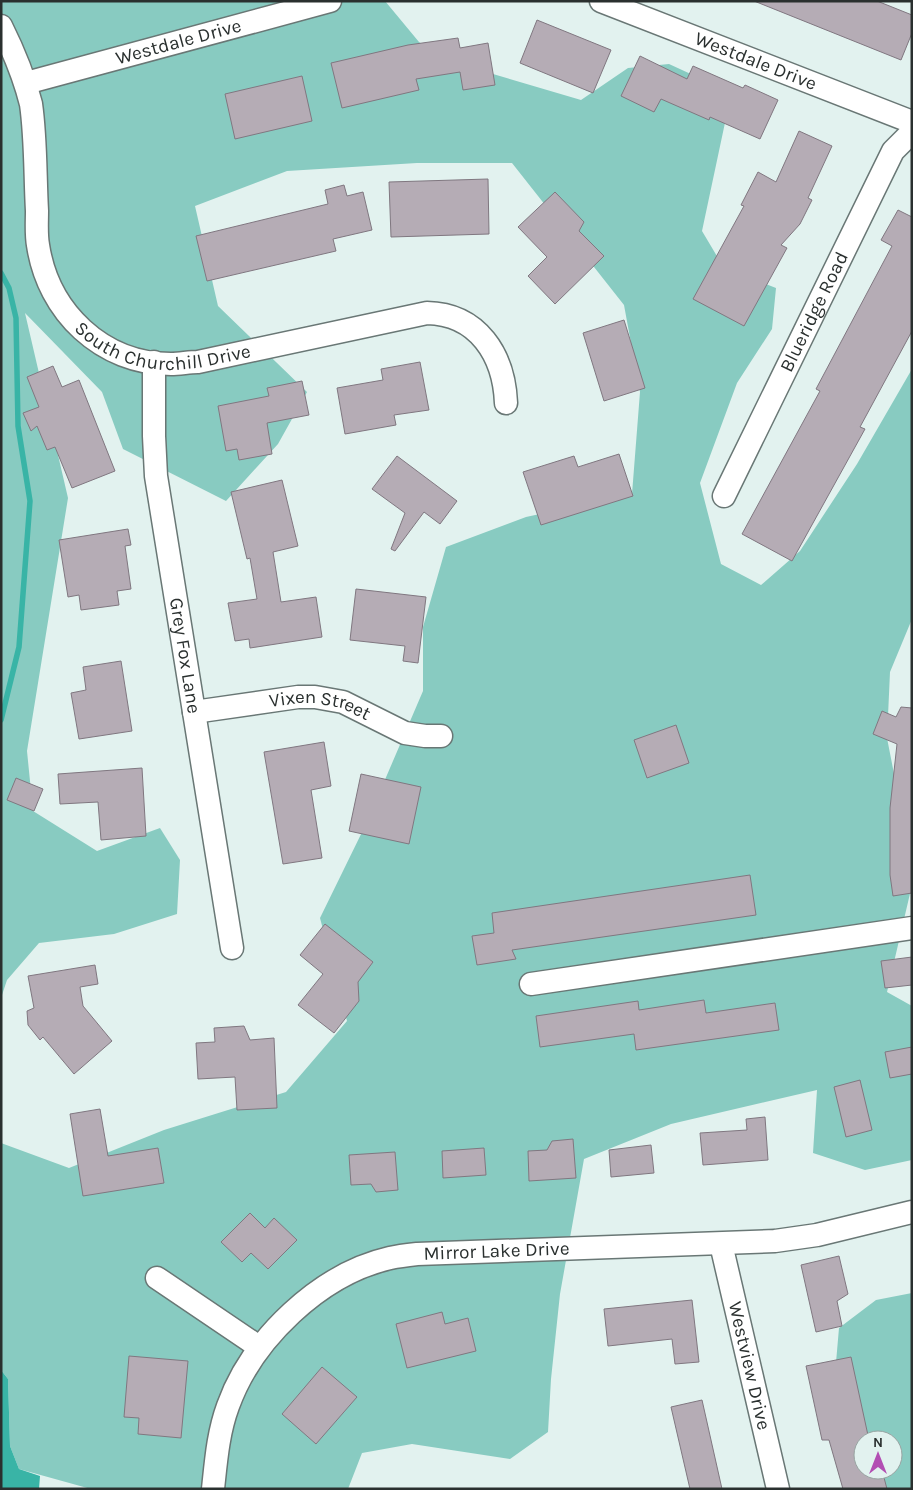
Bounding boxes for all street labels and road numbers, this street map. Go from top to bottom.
street label: Westdale Drive [113,14,244,69]
street label: Westdale Drive [692,28,820,95]
street label: Blueridge Road [775,248,853,376]
street label: South Churchill Drive [70,317,253,375]
street label: Grey Fox Lane [165,596,205,715]
street label: Vixen Street [268,686,374,725]
street label: Mirror Lake Drive [423,1237,570,1265]
street label: Westview Drive [724,1299,775,1432]

